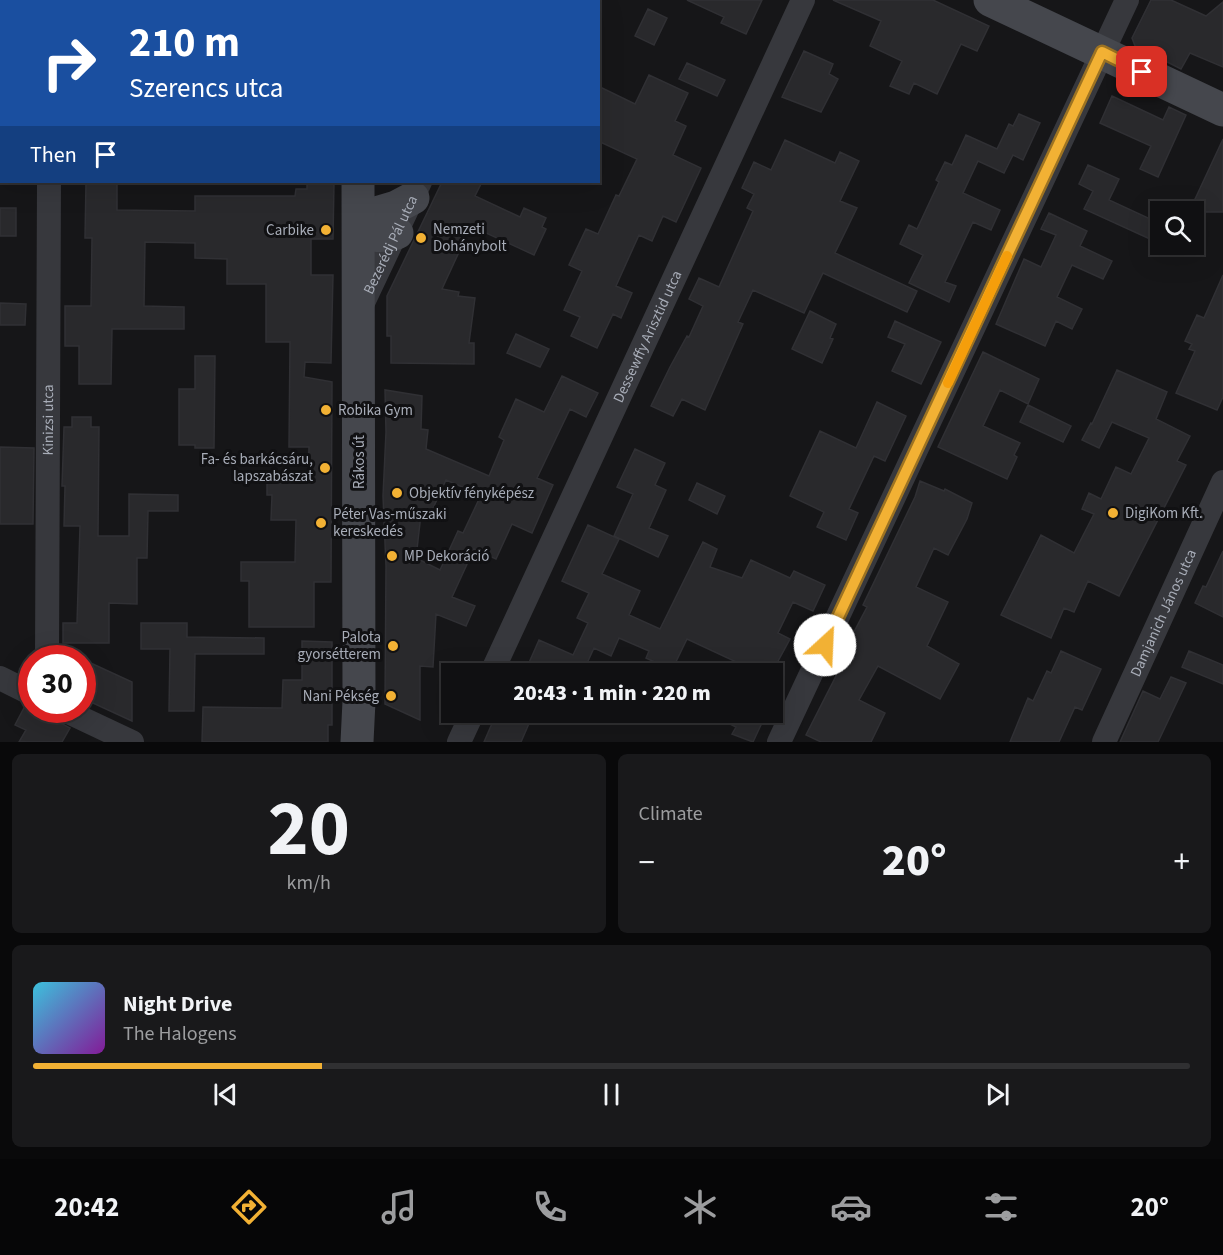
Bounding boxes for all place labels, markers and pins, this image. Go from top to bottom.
pin [1116,46,1167,97]
place label: Nemzeti Dohánybolt [433,219,507,257]
place label: Carbike [266,220,314,241]
marker: Carbike [319,223,333,237]
marker: Nemzeti Dohánybolt [414,231,428,245]
place label: Robika Gym [338,400,413,421]
marker: Robika Gym [319,403,333,417]
place label: Fa- és barkácsáru, lapszabászat [201,449,313,487]
marker: Fa- és barkácsáru, lapszabászat [318,461,332,475]
place label: Objektív fényképész [409,483,534,504]
marker: Objektív fényképész [390,486,404,500]
place label: DigiKom Kft. [1125,503,1203,524]
place label: Péter Vas-műszaki kereskedés [333,504,447,542]
marker: DigiKom Kft. [1106,506,1120,520]
marker: Péter Vas-műszaki kereskedés [314,516,328,530]
place label: MP Dekoráció [404,546,489,567]
marker: MP Dekoráció [385,549,399,563]
place label: Palota gyorsétterem [297,627,381,665]
marker: Palota gyorsétterem [386,639,400,653]
place label: Nani Pékség [303,686,379,707]
marker: Nani Pékség [384,689,398,703]

